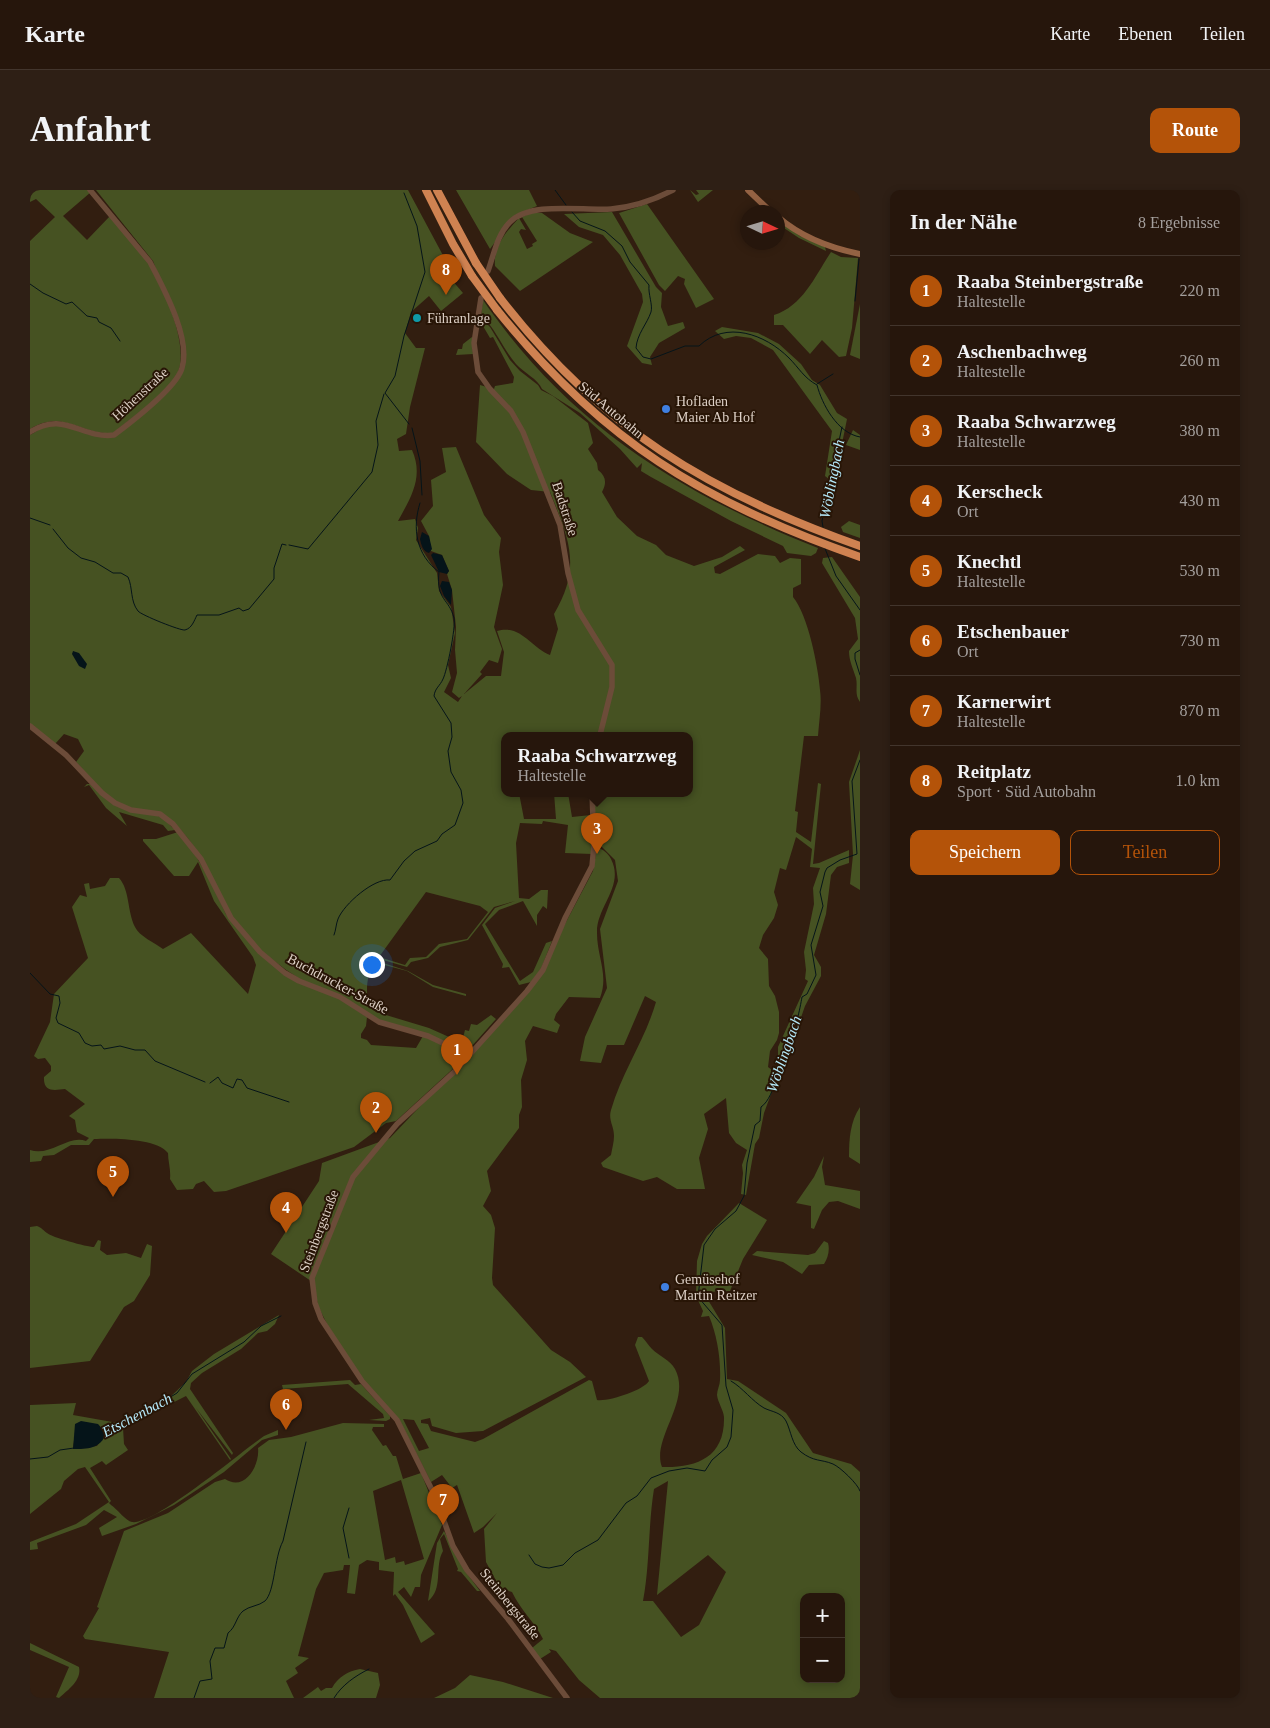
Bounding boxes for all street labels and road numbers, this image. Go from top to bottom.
street label: Höhenstraße [109,364,171,424]
street label: Süd Autobahn [576,379,646,441]
street label: Badstraße [549,480,581,538]
street label: Buchdrucker-Straße [285,951,391,1017]
street label: Steinbergstraße [296,1188,342,1274]
street label: Steinbergstraße [477,1566,543,1642]

